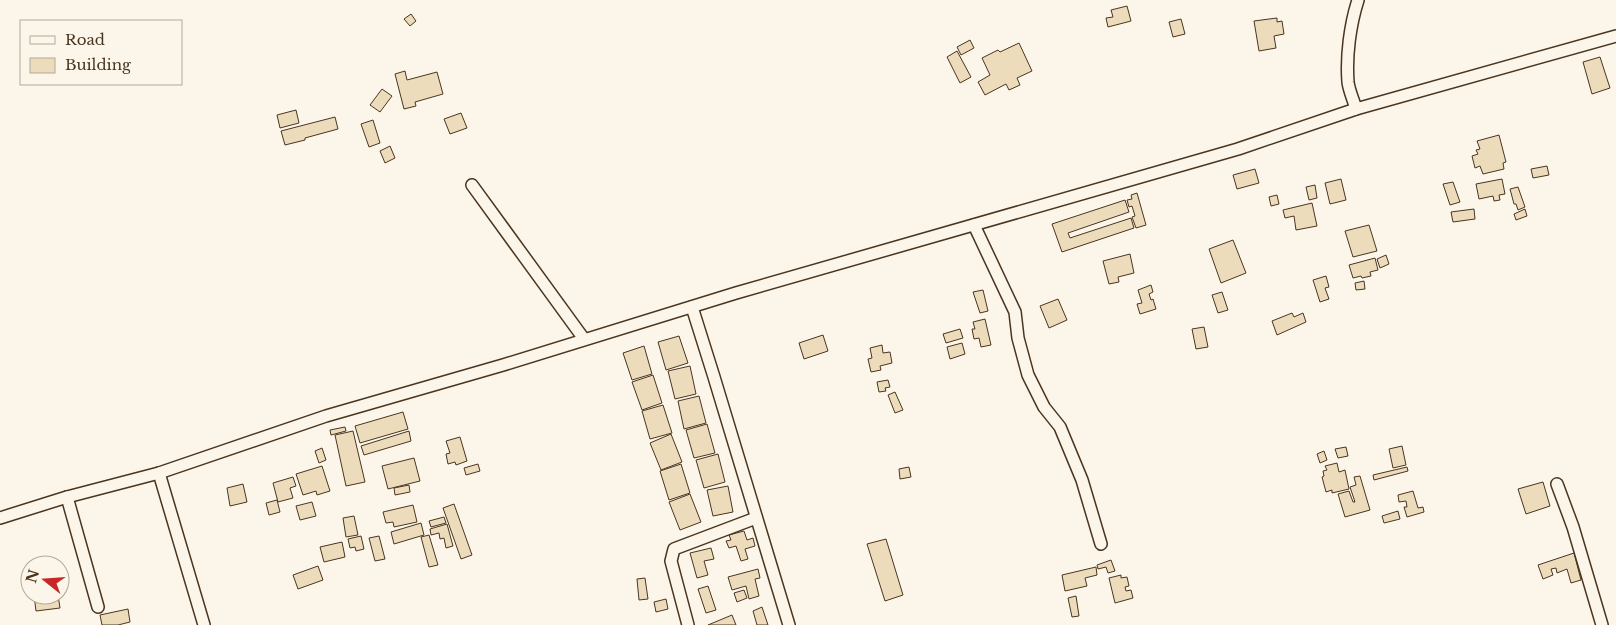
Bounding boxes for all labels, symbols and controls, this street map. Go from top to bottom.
legend [20,20,182,85]
text: Road [65,30,105,49]
text: Building [65,55,132,74]
north arrow [20,555,70,605]
text: N [22,567,43,585]

